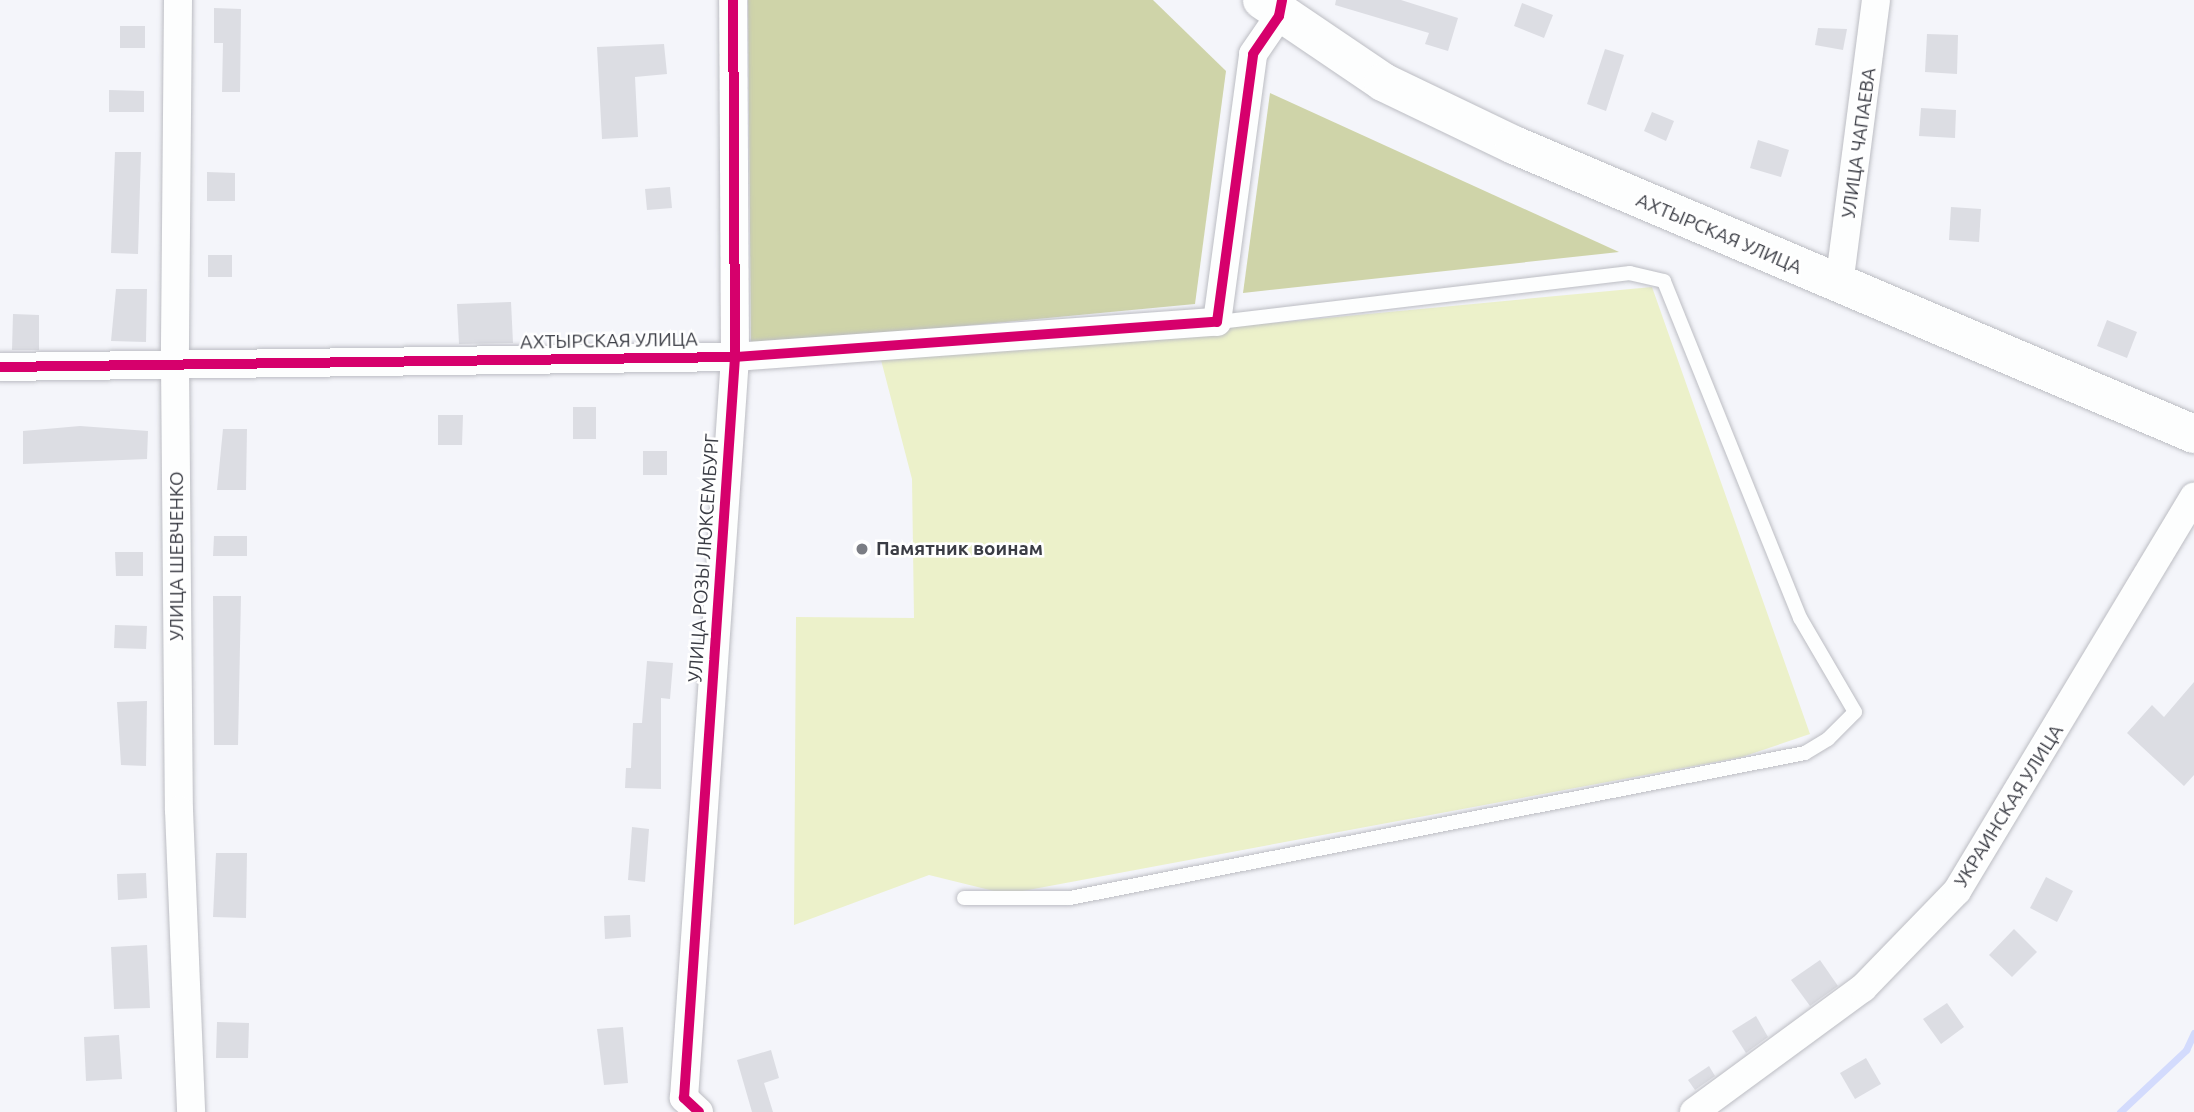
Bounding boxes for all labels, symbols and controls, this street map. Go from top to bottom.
street label: УЛИЦА ЧАПАЕВА [1837,66,1881,220]
street label: АХТЫРСКАЯ УЛИЦА [1633,189,1805,279]
street label: АХТЫРСКАЯ УЛИЦА [520,328,698,354]
street label: УЛИЦА РОЗЫ ЛЮКСЕМБУРГ [684,433,724,683]
street label: УЛИЦА ШЕВЧЕНКО [166,471,188,641]
place label: Памятник воинам [876,538,1043,560]
marker: Памятник воинам [854,541,870,557]
street label: УКРАИНСКАЯ УЛИЦА [1950,721,2068,891]

